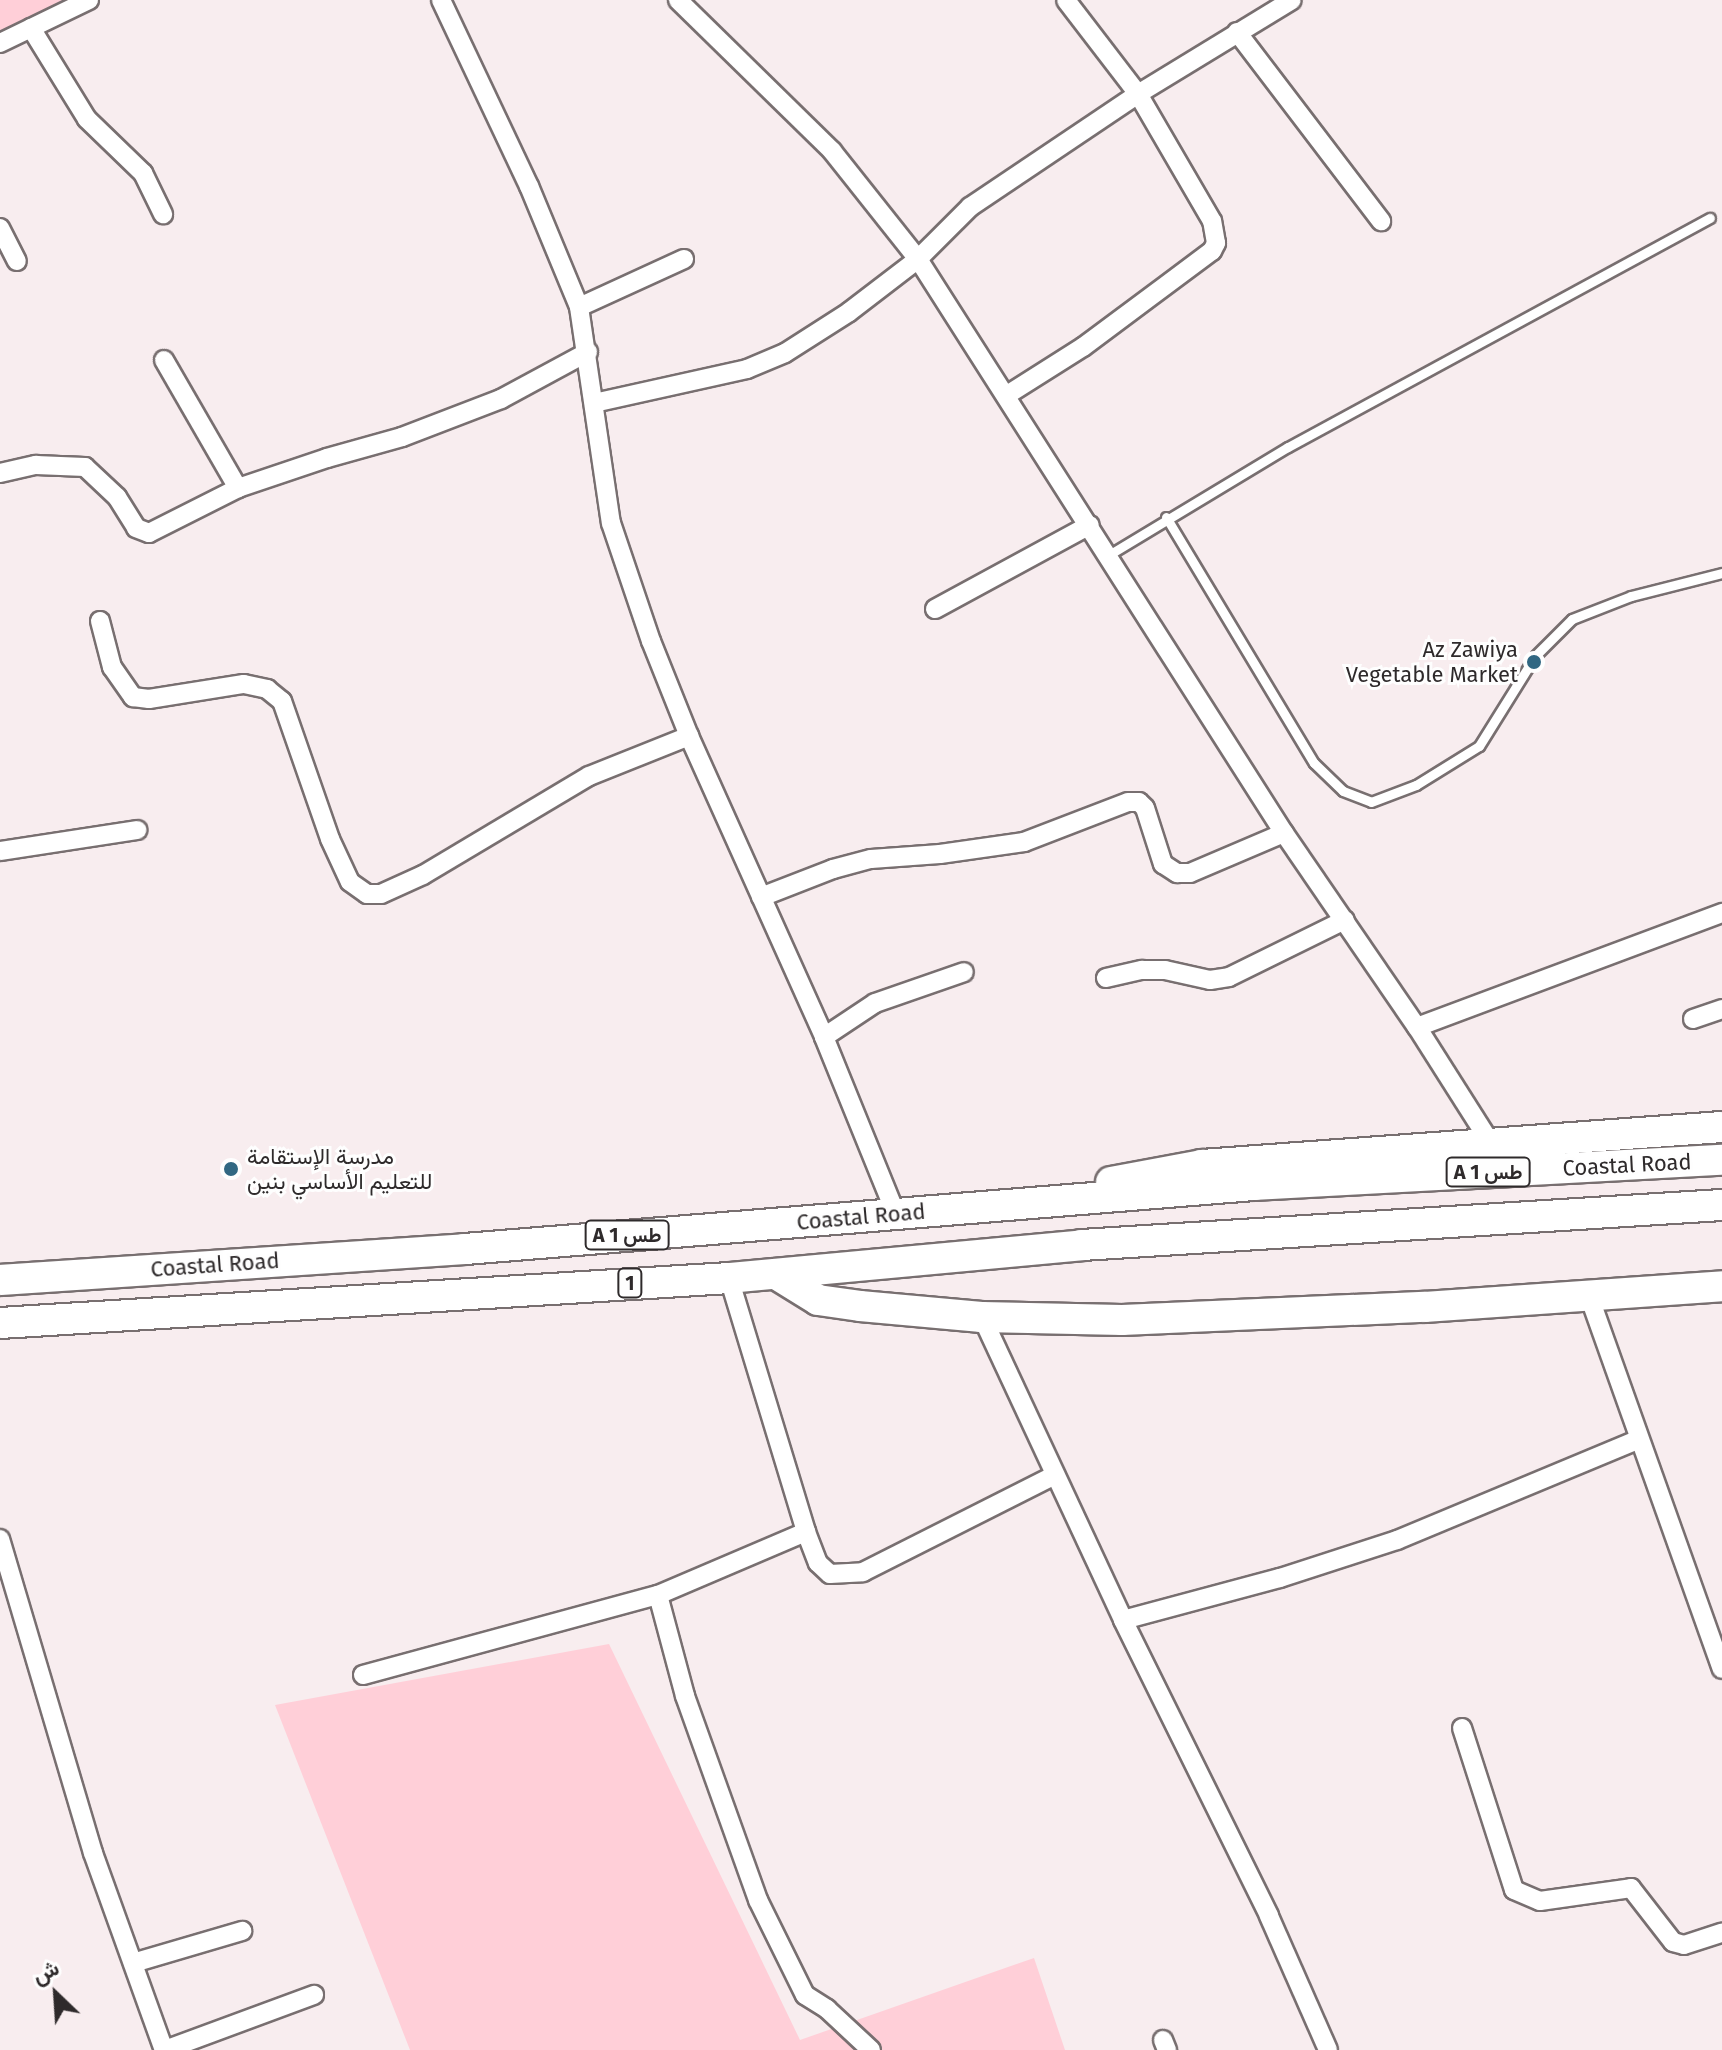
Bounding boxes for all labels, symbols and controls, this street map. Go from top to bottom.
place label: Az Zawiya Vegetable Market [1346,636,1518,688]
marker: Az Zawiya Vegetable Market [1525,653,1543,671]
place label: مدرسة اﻹستقامة للتعليم اﻷساسي بنين [247,1143,432,1194]
street label: Coastal Road [1562,1148,1692,1182]
road number: A 1 طس [1444,1156,1532,1188]
marker: مدرسة اﻹستقامة للتعليم اﻷساسي بنين [222,1160,240,1178]
street label: Coastal Road [796,1198,926,1236]
road number: A 1 طس [583,1219,671,1251]
street label: Coastal Road [150,1247,280,1283]
road number: 1 [616,1267,644,1299]
north arrow [16,1954,96,2034]
text: ش [28,1954,63,1990]

